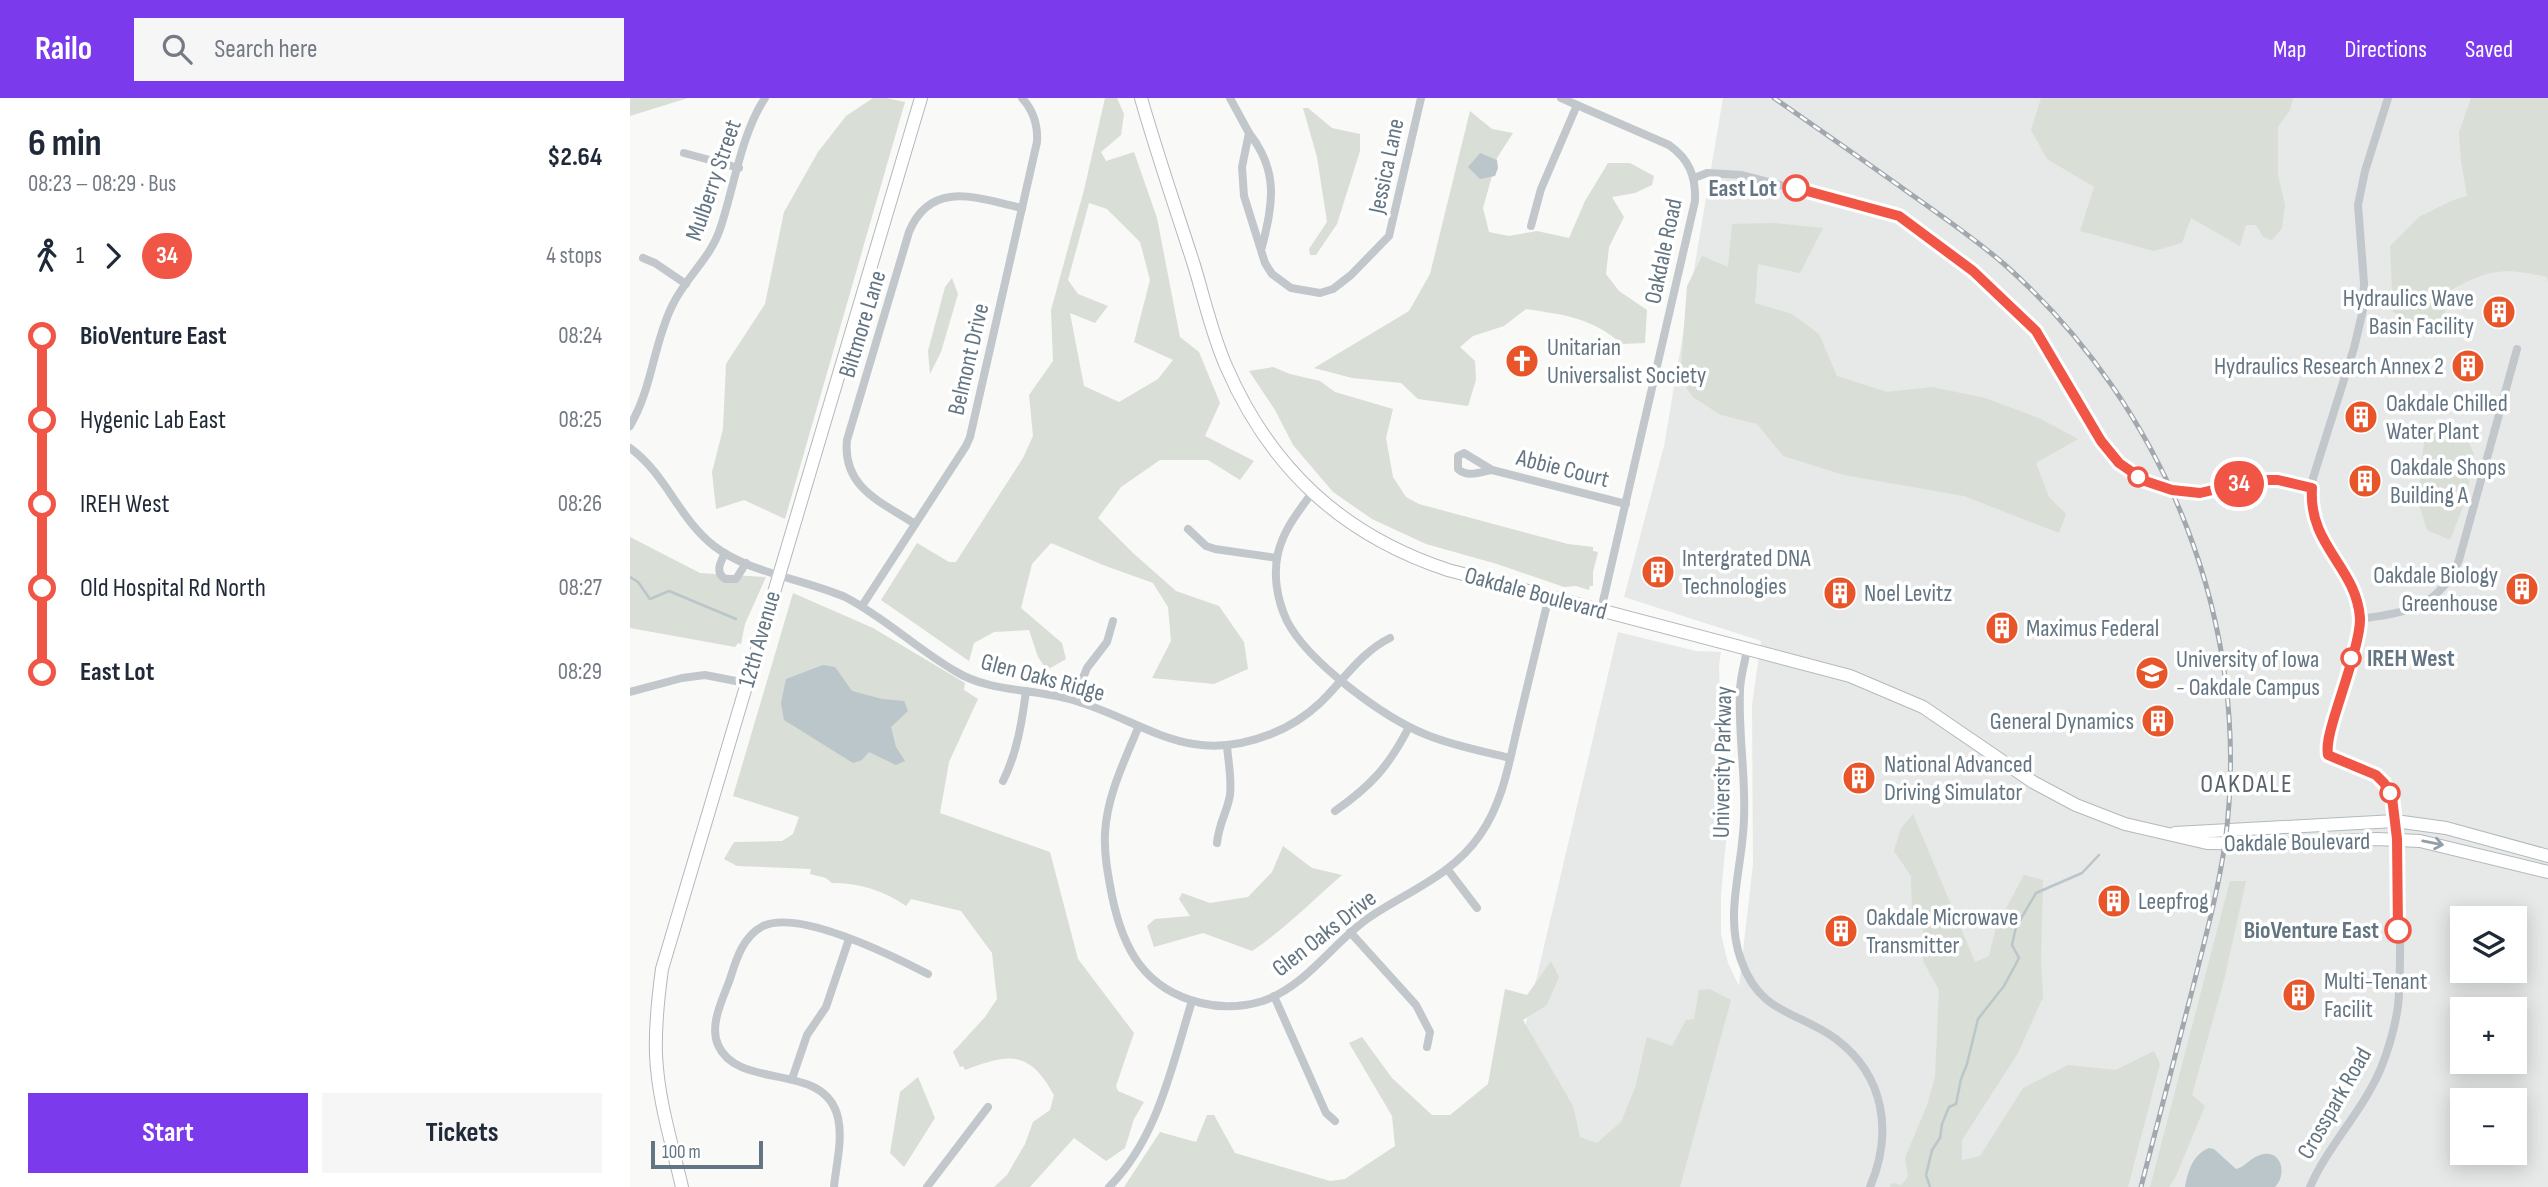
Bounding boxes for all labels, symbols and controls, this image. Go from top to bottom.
search box [134,18,624,81]
text: Railo [35,29,92,69]
icon: search [158,30,196,68]
text: Search here [214,34,318,65]
text: Map [2273,35,2306,64]
text: Directions [2344,35,2427,64]
text: Saved [2465,35,2513,64]
street label: Mulberry Street [679,116,748,244]
street label: Jessica Lane [1362,116,1411,217]
text: 6 min [28,121,102,166]
text: $2.64 [547,142,602,173]
text: 08:23 – 08:29 · Bus [28,170,176,198]
place label: East Lot [1708,174,1777,203]
marker: East Lot [1783,175,1809,201]
street label: Oakdale Road [1638,196,1689,306]
icon: walk [28,237,66,275]
icon: forward [94,237,132,275]
text: 34 [156,241,178,270]
text: 1 [76,242,84,270]
text: 4 stops [546,242,602,270]
street label: Biltmore Lane [832,267,892,381]
place label: Hydraulics Wave Basin Facility [2343,284,2474,341]
building icon: Hydraulics Wave Basin Facility [2480,293,2518,331]
street label: Belmont Drive [942,300,995,418]
text: BioVenture East [80,321,227,352]
text: 08:24 [558,322,602,350]
place label: Unitarian Universalist Society [1547,333,1706,390]
church icon: Unitarian Universalist Society [1503,342,1541,380]
building icon: Hydraulics Research Annex 2 [2449,347,2487,385]
place label: Hydraulics Research Annex 2 [2214,352,2444,381]
place label: Oakdale Chilled Water Plant [2386,389,2508,446]
building icon: Oakdale Chilled Water Plant [2342,398,2380,436]
text: Hygenic Lab East [80,405,226,436]
text: 08:25 [559,406,602,434]
street label: Abbie Court [1513,443,1612,494]
place label: Oakdale Shops Building A [2390,453,2506,510]
line badge: 34 [2208,461,2270,507]
building icon: Oakdale Shops Building A [2346,462,2384,500]
unlabelled marker [2128,467,2148,487]
text: 34 [2228,469,2250,498]
text: IREH West [80,489,170,520]
text: 08:26 [558,490,602,518]
place label: Intergrated DNA Technologies [1682,544,1811,601]
building icon: Intergrated DNA Technologies [1639,553,1677,591]
street label: Oakdale Boulevard [1462,561,1610,626]
place label: Oakdale Biology Greenhouse [2373,561,2498,618]
building icon: Oakdale Biology Greenhouse [2503,570,2541,608]
text: Old Hospital Rd North [80,573,266,604]
text: 08:27 [559,574,602,602]
building icon: Noel Levitz [1821,574,1859,612]
place label: Noel Levitz [1864,579,1952,608]
street label: 12th Avenue [732,588,787,691]
building icon: Maximus Federal [1983,609,2021,647]
place label: Maximus Federal [2026,614,2159,643]
place label: IREH West [2367,644,2455,673]
place label: University of Iowa - Oakdale Campus [2176,645,2320,702]
street label: Glen Oaks Ridge [978,647,1108,708]
marker: IREH West [2341,648,2361,668]
school or university icon: University of Iowa - Oakdale Campus [2133,654,2171,692]
text: East Lot [80,657,154,688]
text: 08:29 [558,658,602,686]
street label: University Parkway [1707,686,1738,838]
building icon: General Dynamics [2139,702,2177,740]
place label: General Dynamics [1990,707,2134,736]
place label: National Advanced Driving Simulator [1884,750,2033,807]
building icon: National Advanced Driving Simulator [1840,759,1878,797]
district label: OAKDALE [2200,769,2294,800]
unlabelled marker [2380,783,2400,803]
street label: Oakdale Boulevard [2224,827,2370,858]
one-way arrow [2421,837,2444,851]
building icon: Leepfrog [2095,882,2133,920]
street label: Glen Oaks Drive [1266,884,1382,983]
place label: Leepfrog [2138,887,2209,916]
place label: Oakdale Microwave Transmitter [1866,903,2018,960]
map controls [2450,906,2527,1165]
button: layers [2450,906,2527,983]
building icon: Oakdale Microwave Transmitter [1822,912,1860,950]
place label: BioVenture East [2244,916,2379,945]
marker: BioVenture East [2385,917,2411,943]
place label: Multi-Tenant Facilit [2324,967,2427,1024]
building icon: Multi-Tenant Facilit [2280,976,2318,1014]
button: + [2450,997,2527,1074]
street label: Crosspark Road [2291,1042,2378,1164]
button: − [2450,1088,2527,1165]
button: Start [28,1093,308,1173]
button: Tickets [322,1093,602,1173]
scale bar [651,1138,763,1170]
text: 100 m [662,1141,701,1164]

